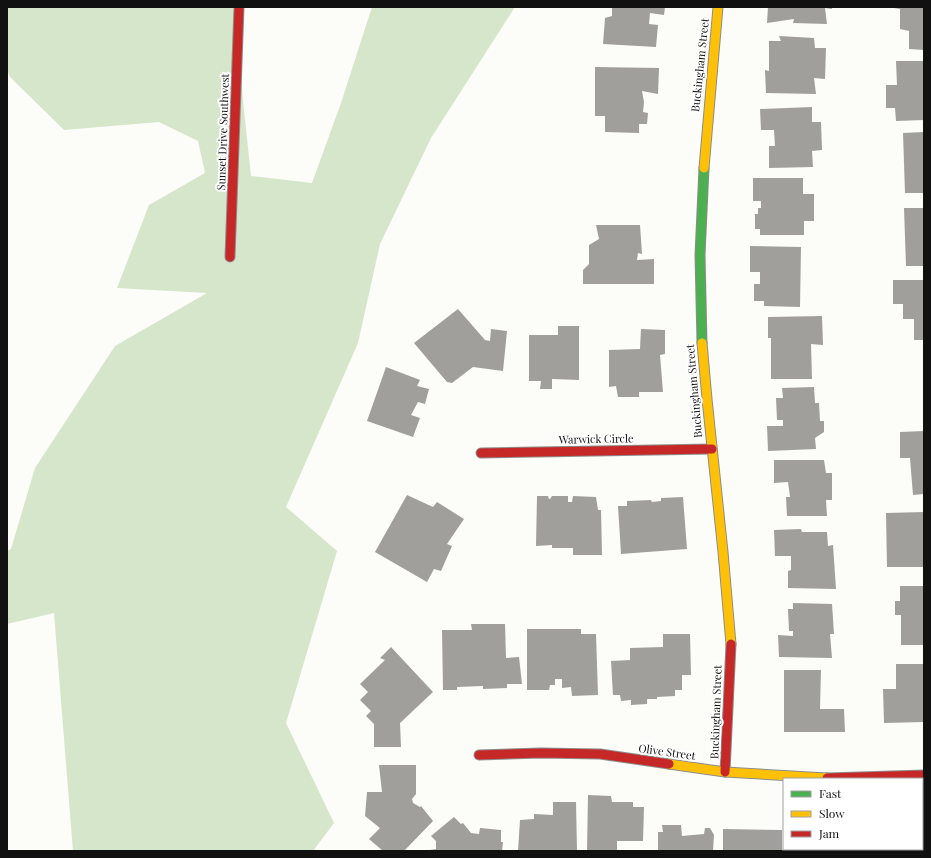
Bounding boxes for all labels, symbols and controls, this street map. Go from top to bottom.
street label: Buckingham Street [687,17,712,113]
street label: Sunset Drive Southwest [213,73,232,191]
street label: Buckingham Street [682,343,705,439]
street label: Warwick Circle [557,430,634,447]
street label: Buckingham Street [706,665,725,759]
street label: Olive Street [638,740,697,763]
legend [783,778,923,850]
text: Fast [819,785,842,801]
text: Slow [819,805,845,821]
text: Jam [818,825,840,841]

